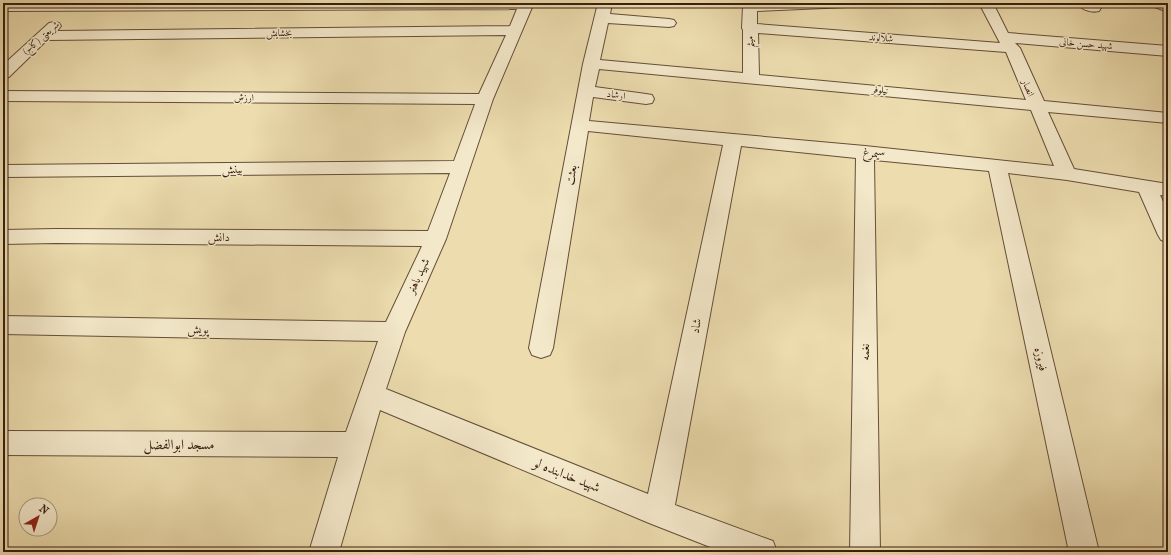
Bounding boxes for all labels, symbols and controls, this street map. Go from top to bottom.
street label: شریعتی (کاج) [20,18,64,60]
street label: بخشایش [266,27,292,40]
street label: شلالوند [868,31,894,45]
street label: میثم [744,36,760,48]
street label: شهید حسن خانی [1059,36,1113,53]
street label: انصار [1019,77,1037,98]
street label: نیلوفر [870,83,889,97]
street label: ارشاد [606,88,626,102]
street label: ارزش [234,92,254,104]
street label: سیمرغ [862,145,886,165]
street label: بینش [221,162,243,178]
street label: بعثت [562,164,580,186]
street label: دانش [208,230,230,246]
street label: شهید باهنر [403,256,433,298]
street label: شاد [688,317,704,335]
street label: پویش [187,322,210,338]
street label: نغمه [858,344,872,360]
street label: فیروزه [1030,346,1051,373]
street label: مسجد ابوالفضل [144,436,214,455]
street label: شهید خدابنده لو [529,453,603,497]
north arrow [18,497,58,537]
text: N [37,502,52,518]

